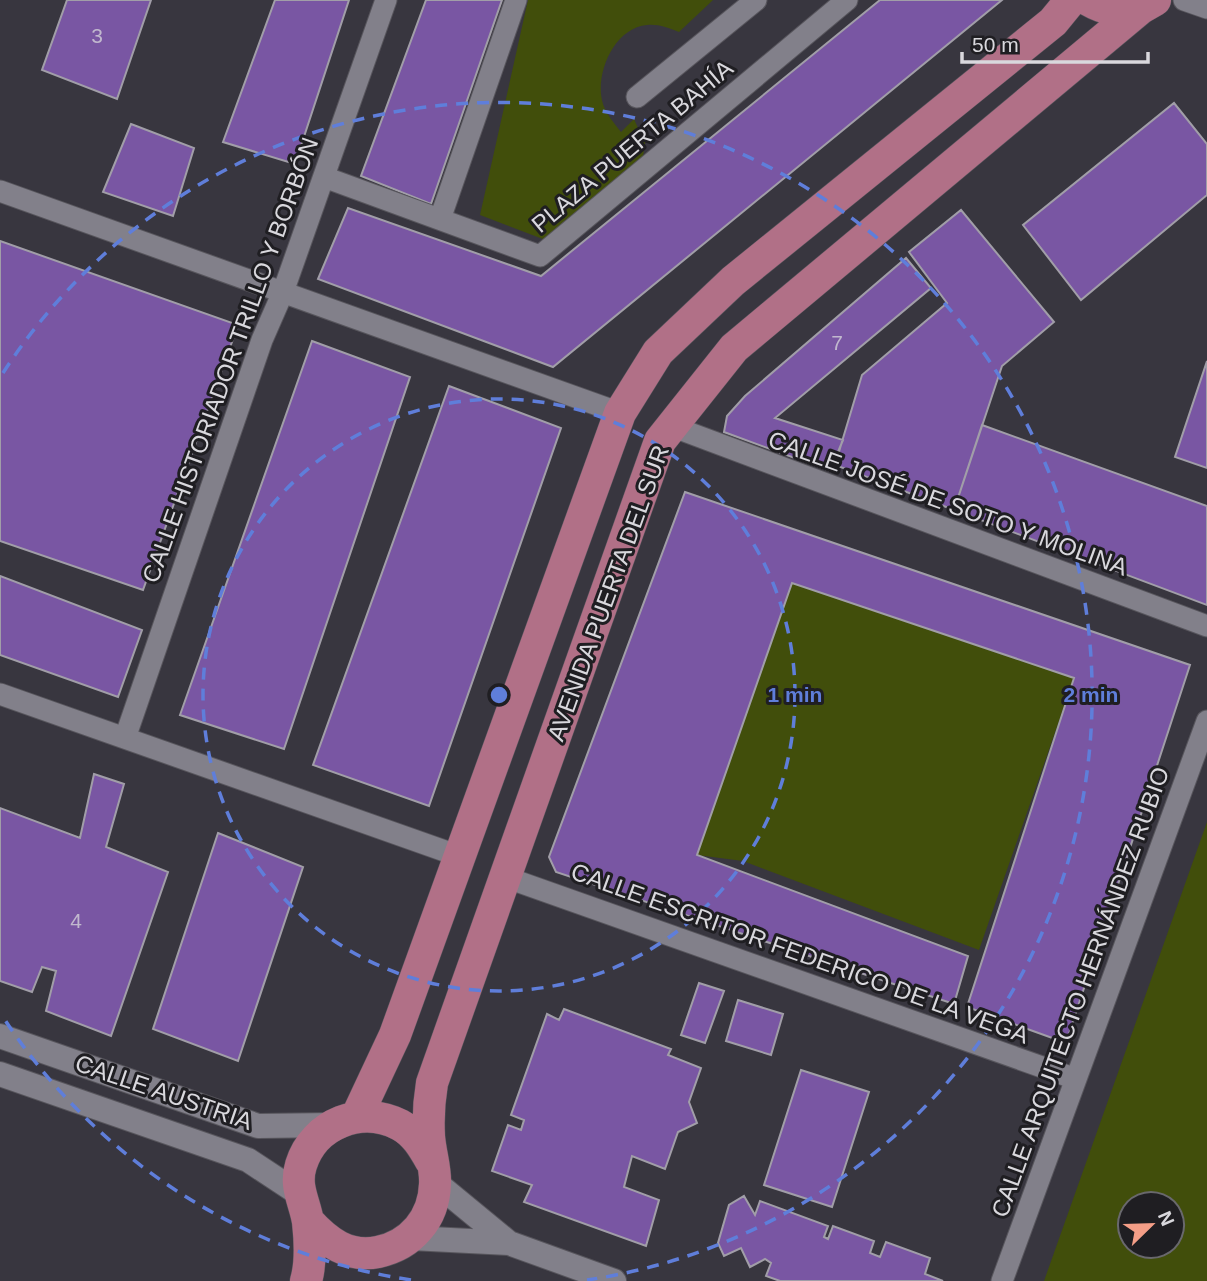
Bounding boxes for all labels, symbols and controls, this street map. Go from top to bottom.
scale bar [962,21,1148,65]
house number: 3 [91,24,103,47]
text: 50 m [972,33,1019,56]
street label: PLAZA PUERTA BAHÍA [526,54,738,238]
street label: CALLE HISTORIADOR TRILLO Y BORBÓN [137,134,323,586]
house number: 7 [831,331,843,354]
street label: CALLE JOSÉ DE SOTO Y MOLINA [765,425,1131,581]
street label: AVENIDA PUERTA DEL SUR [542,442,674,744]
centre of rings [487,683,511,707]
text: 1 min [768,683,822,706]
text: 2 min [1064,683,1118,706]
street label: CALLE ARQUITECTO HERNÁNDEZ RUBIO [985,762,1175,1222]
street label: CALLE ESCRITOR FEDERICO DE LA VEGA [567,857,1033,1049]
house number: 4 [70,909,82,932]
street label: CALLE AUSTRIA [72,1049,256,1135]
north arrow [1116,1190,1186,1260]

